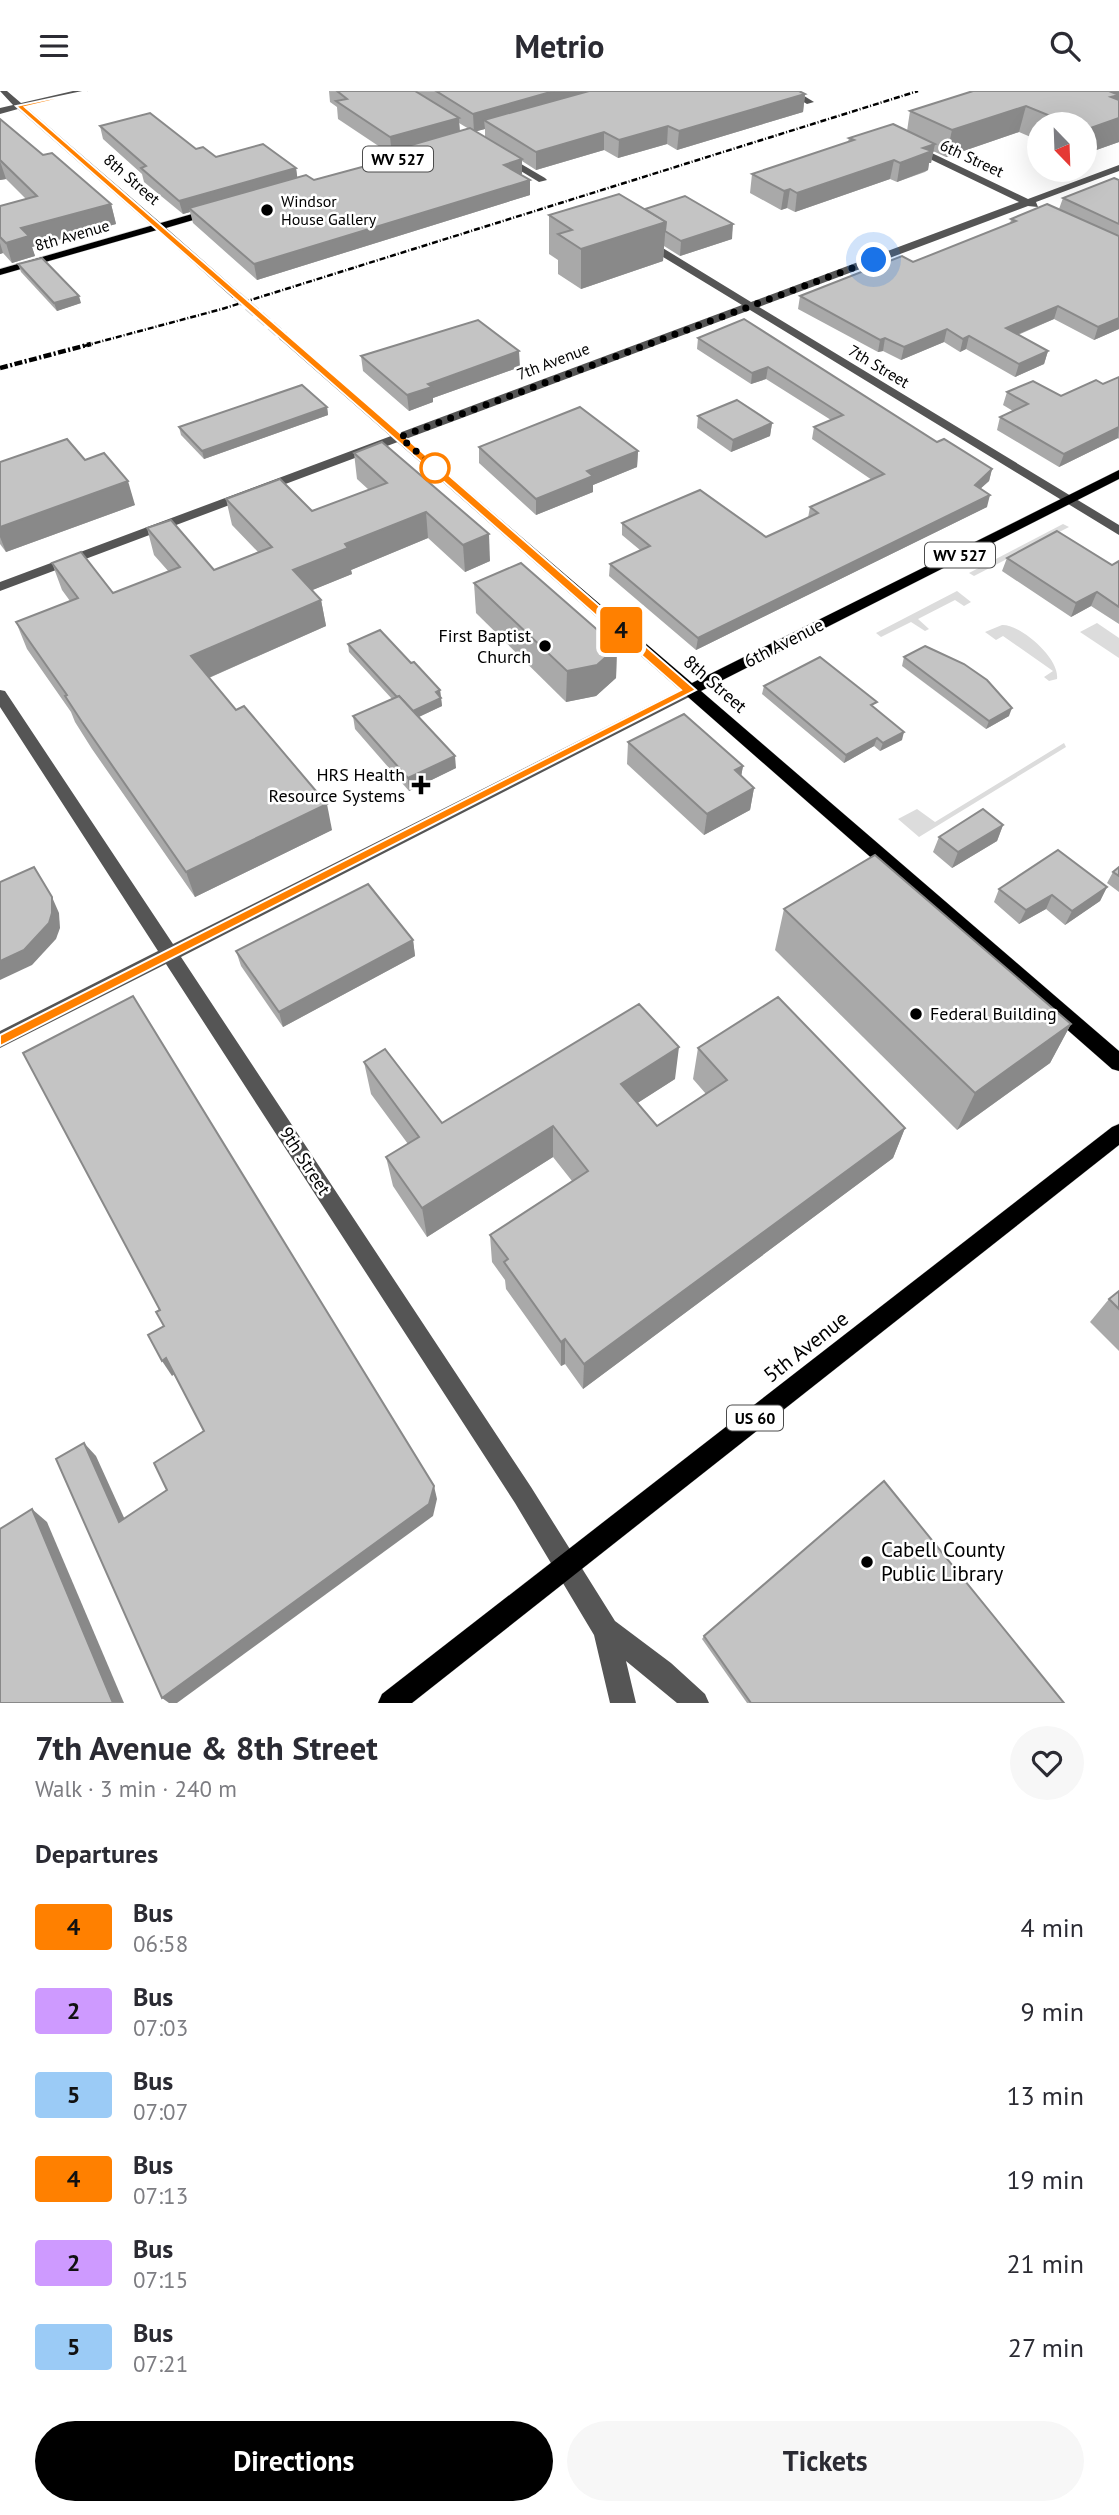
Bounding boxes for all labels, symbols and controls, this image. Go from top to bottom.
text: Metrio [514,25,605,67]
icon: menu [35,27,73,65]
icon: search [1046,27,1084,65]
north arrow [1027,112,1097,182]
map controls [1027,112,1097,182]
street label: 6th Street [937,135,1008,182]
road number: WV 527 [363,146,433,171]
street label: 8th Street [100,149,165,209]
place label: Windsor House Gallery [281,191,377,229]
marker: Windsor House Gallery [259,202,275,218]
street label: 8th Avenue [32,215,112,255]
your location [856,242,891,277]
street label: 7th Avenue [514,338,592,384]
street label: 7th Street [845,340,914,392]
unlabelled marker [420,453,450,483]
road number: WV 527 [925,543,995,568]
line badge: 4 [598,607,644,653]
street label: 6th Avenue [740,613,827,672]
text: 4 [614,614,628,645]
place label: First Baptist Church [438,624,531,668]
marker: First Baptist Church [537,638,553,654]
street label: 8th Street [679,650,752,717]
place label: HRS Health Resource Systems [269,763,405,807]
marker: HRS Health Resource Systems [411,775,431,795]
place label: Federal Building [930,1002,1057,1025]
marker: Federal Building [908,1006,924,1022]
street label: 9th Street [275,1122,336,1199]
street label: 5th Avenue [758,1305,854,1388]
road number: US 60 [727,1406,783,1431]
place label: Cabell County Public Library [881,1536,1005,1587]
marker: Cabell County Public Library [859,1554,875,1570]
text: 7th Avenue & 8th Street [35,1726,378,1769]
button: heart [1010,1726,1084,1800]
text: Walk · 3 min · 240 m [35,1774,237,1803]
text: Departures [35,1837,158,1870]
text: Bus [133,1896,173,1929]
text: 4 [67,1911,80,1942]
text: 4 min [1021,1911,1084,1944]
text: 06:58 [133,1929,188,1958]
text: Bus [133,1980,173,2013]
text: 2 [67,1995,80,2026]
text: 9 min [1021,1995,1084,2028]
text: 07:03 [133,2013,188,2042]
text: Bus [133,2064,173,2097]
text: 5 [67,2079,80,2110]
text: 13 min [1006,2079,1084,2112]
text: 07:07 [133,2097,188,2126]
text: Bus [133,2148,173,2181]
text: 4 [67,2163,80,2194]
text: 19 min [1006,2163,1084,2196]
text: 07:13 [133,2181,188,2210]
text: Bus [133,2232,173,2265]
text: 2 [67,2247,80,2278]
text: 21 min [1006,2247,1084,2280]
text: 07:15 [133,2265,188,2294]
text: Bus [133,2316,173,2349]
text: 5 [67,2331,80,2362]
text: 27 min [1008,2331,1084,2364]
text: 07:21 [133,2349,188,2378]
button: Directions [35,2421,553,2501]
button: Tickets [567,2421,1084,2501]

